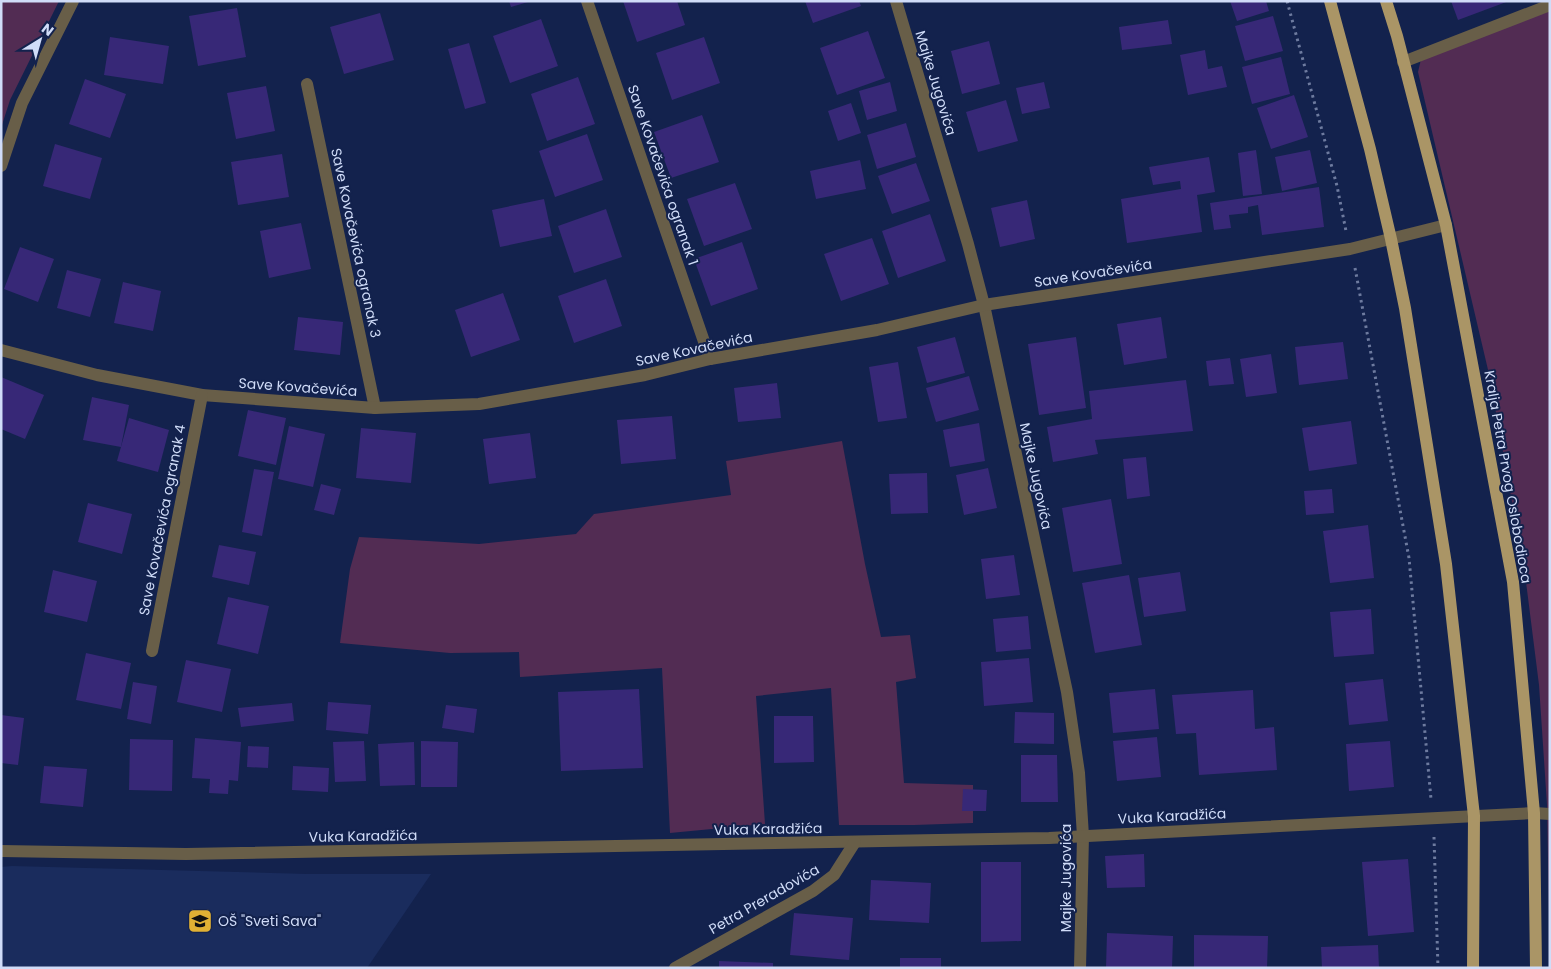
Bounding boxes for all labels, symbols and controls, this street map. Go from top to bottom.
north arrow [15,15,65,65]
text: N [38,18,58,41]
street label: Majke Jugovića [911,28,961,138]
street label: Save Kovačevića ogranak 1 [623,82,703,268]
street label: Save Kovačevića ogranak 3 [326,146,386,340]
street label: Save Kovačevića [1033,254,1153,292]
street label: Save Kovačevića [634,327,754,371]
street label: Kralja Petra Prvog Oslobodioca [1479,369,1537,585]
street label: Save Kovačevića [238,373,358,401]
street label: Majke Jugovića [1015,421,1057,531]
street label: Save Kovačevića ogranak 4 [134,423,190,617]
street label: Vuka Karadžića [1117,803,1227,829]
street label: Vuka Karadžića [714,818,822,840]
street label: Majke Jugovića [1056,824,1076,932]
street label: Vuka Karadžića [309,825,417,847]
street label: Petra Preradovića [705,859,823,939]
school or university icon: OŠ "Sveti Sava" [187,908,213,934]
place label: OŠ "Sveti Sava" [218,911,321,931]

